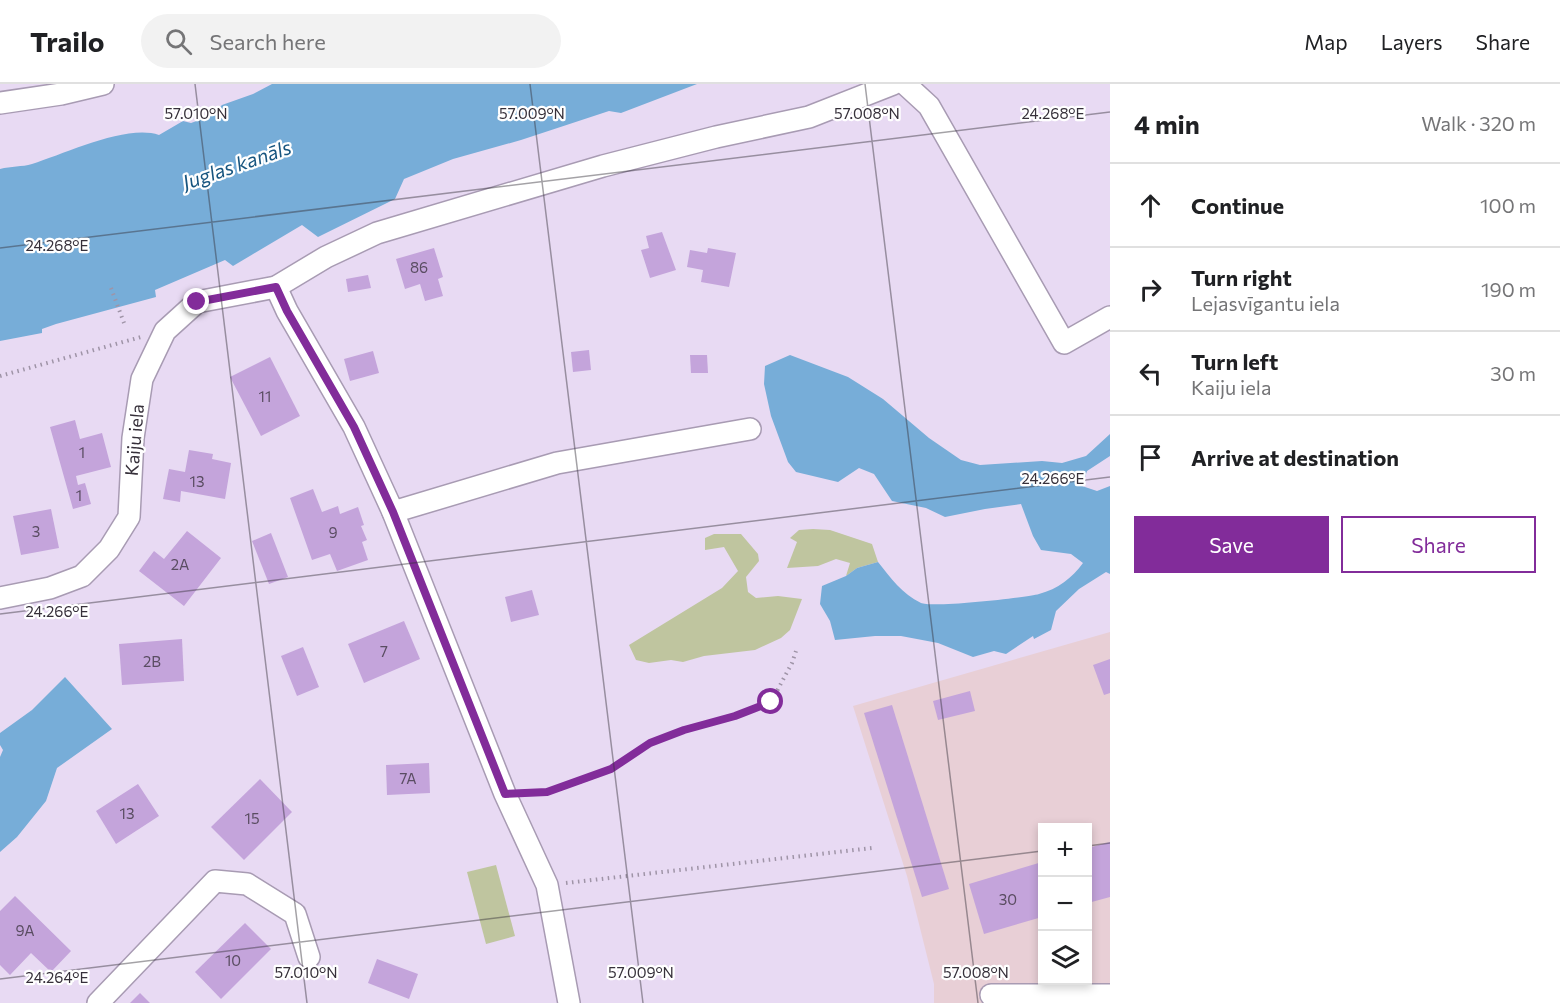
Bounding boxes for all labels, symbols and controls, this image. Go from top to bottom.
search box [141,14,561,68]
text: Trailo [30,24,105,58]
icon: search [162,25,195,58]
text: Search here [210,28,326,55]
text: Map [1304,29,1348,54]
text: Layers [1381,29,1443,54]
text: Share [1476,29,1530,54]
text: 57.010°N [164,104,228,122]
text: 57.009°N [499,104,565,122]
text: 57.008°N [834,104,900,122]
text: 24.268°E [1022,104,1085,122]
text: 4 min [1134,108,1200,139]
text: Walk · 320 m [1421,111,1536,135]
water label: Juglas kanāls [177,134,294,195]
icon: ahead [1134,189,1167,222]
text: Continue [1191,192,1284,219]
text: 100 m [1480,193,1536,217]
text: 24.268°E [26,236,89,254]
house number: 86 [410,258,428,276]
text: Turn right [1191,264,1292,291]
icon: right [1134,273,1167,306]
text: 190 m [1481,277,1536,301]
route end [183,288,209,314]
text: Lejasvīgantu iela [1191,291,1340,315]
text: Turn left [1191,348,1278,375]
icon: left [1134,357,1167,390]
text: 30 m [1490,361,1536,385]
text: Kaiju iela [1191,375,1271,399]
house number: 11 [259,387,271,405]
street label: Kaiju iela [120,403,148,477]
icon: arrive [1134,441,1167,474]
house number: 1 [79,443,85,461]
text: Arrive at destination [1191,444,1399,471]
text: 24.266°E [1022,469,1085,487]
house number: 13 [190,472,204,490]
house number: 1 [76,486,82,504]
button: Save [1134,516,1329,573]
button: Share [1341,516,1536,573]
house number: 3 [32,522,40,540]
house number: 9 [328,523,338,541]
house number: 2A [171,555,189,573]
text: 24.266°E [26,602,89,620]
house number: 7 [380,642,388,660]
house number: 2B [143,652,161,670]
route start [757,688,783,714]
house number: 7A [399,769,417,787]
house number: 13 [120,804,134,822]
house number: 15 [244,809,260,827]
map controls [1038,823,1092,985]
button: + [1038,823,1092,877]
button: − [1038,877,1092,931]
house number: 30 [999,890,1017,908]
house number: 9A [15,921,35,939]
button: layers [1038,931,1092,985]
house number: 10 [225,951,241,969]
text: 57.010°N [274,963,338,981]
text: 57.009°N [608,963,674,981]
text: 57.008°N [943,963,1009,981]
text: 24.264°E [26,968,88,986]

